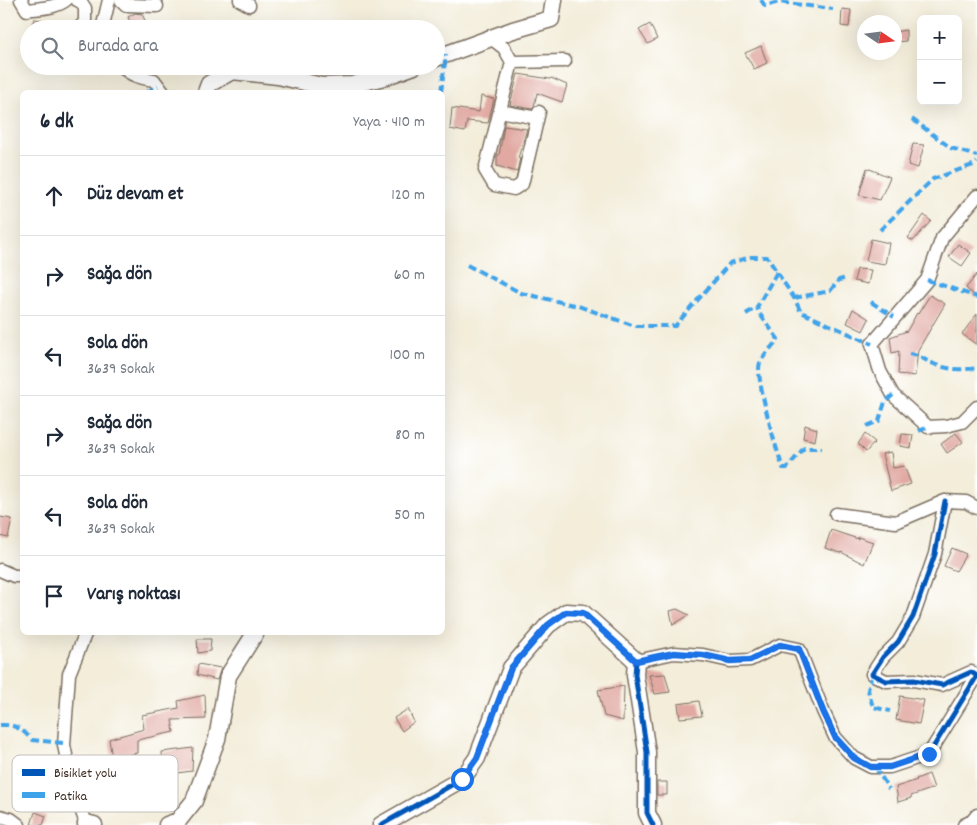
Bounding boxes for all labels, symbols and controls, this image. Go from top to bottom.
north arrow [857,15,902,60]
map controls [917,15,962,105]
button: + [917,15,962,60]
search box [20,20,445,75]
icon: search [38,34,66,62]
text: Burada ara [78,34,158,61]
button: − [917,60,962,105]
text: 6 dk [40,108,74,138]
text: Yaya · 410 m [353,111,425,134]
icon: ahead [40,182,68,210]
text: Düz devam et [87,182,183,209]
text: 120 m [391,184,425,207]
icon: right [40,262,68,290]
text: Sağa dön [87,262,152,289]
text: 60 m [394,264,425,287]
text: Sola dön [87,331,148,358]
icon: left [40,342,68,370]
text: 100 m [389,344,425,367]
text: 3639 Sokak [87,358,155,381]
text: Sağa dön [87,411,152,438]
icon: right [40,422,68,450]
text: 80 m [395,424,425,447]
text: 3639 Sokak [87,438,155,461]
text: Sola dön [87,491,148,518]
icon: left [40,502,68,530]
text: 50 m [394,504,425,527]
text: 3639 Sokak [87,518,155,541]
icon: arrive [40,582,68,610]
text: Varış noktası [87,582,181,609]
route end [918,743,941,766]
legend [12,755,178,812]
text: Bisiklet yolu [54,764,117,784]
route start [451,768,474,791]
text: Patika [54,787,87,807]

